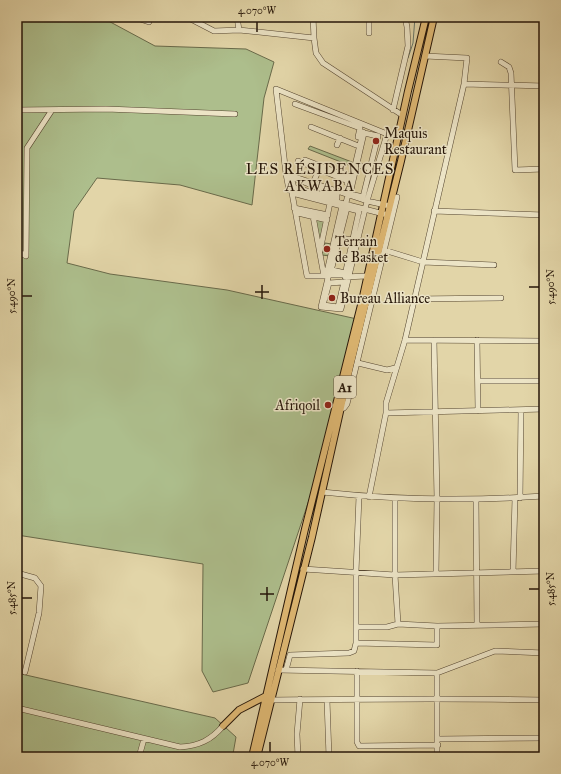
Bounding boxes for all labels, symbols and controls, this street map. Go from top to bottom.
text: 4.070°W [238,5,276,17]
place label: Maquis Restaurant [384,125,447,158]
marker: Maquis Restaurant [371,136,381,146]
district label: LES RÉSIDENCES AKWABA [246,159,394,195]
place label: Terrain de Basket [335,233,388,266]
marker: Terrain de Basket [322,244,332,254]
text: 5.490°N [545,269,557,305]
text: 5.490°N [6,278,18,314]
place label: Bureau Alliance [340,290,430,307]
marker: Bureau Alliance [327,293,337,303]
road number: A1 [334,376,356,398]
place label: Afriqoil [274,397,320,415]
marker: Afriqoil [323,400,333,410]
text: 5.485°N [545,571,557,606]
text: 5.485°N [6,580,18,615]
text: 4.070°W [251,757,289,769]

